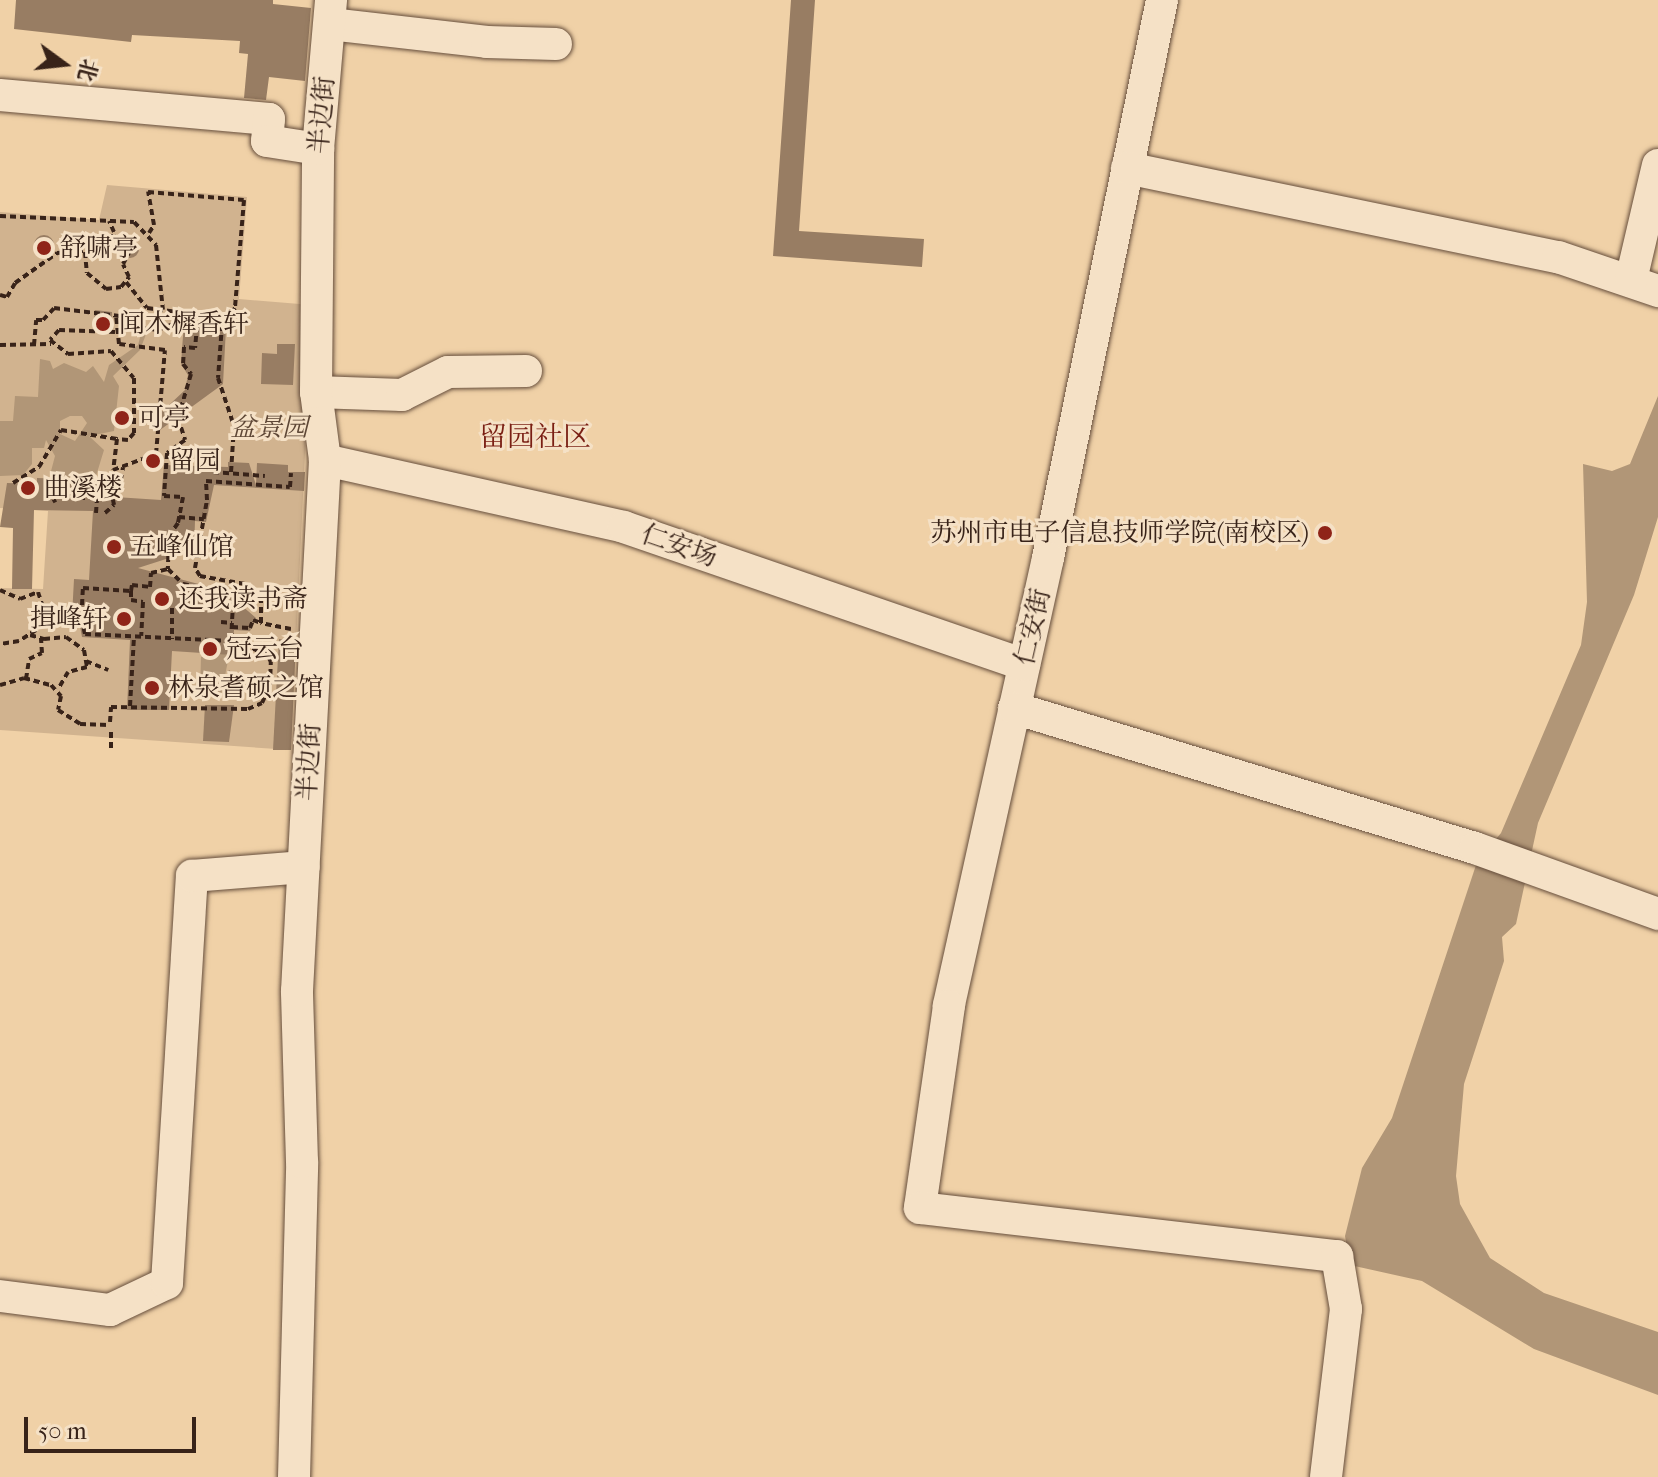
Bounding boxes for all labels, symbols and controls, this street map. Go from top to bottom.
north arrow [24,24,104,104]
text: 北 [72,56,103,84]
street label: 半边街 [303,75,341,155]
place label: 舒啸亭 [60,232,138,264]
marker: 舒啸亭 [35,239,53,257]
place label: 闻木樨香轩 [119,308,249,340]
marker: 闻木樨香轩 [94,315,112,333]
place label: 可亭 [138,402,190,434]
marker: 可亭 [113,409,131,427]
park label: 盆景园 [230,412,308,444]
district label: 留园社区 [479,420,591,454]
place label: 留园 [169,445,221,477]
marker: 留园 [144,452,162,470]
place label: 曲溪楼 [44,472,122,504]
marker: 曲溪楼 [19,479,37,497]
place label: 苏州市电子信息技师学院(南校区) [931,517,1309,549]
street label: 仁安场 [637,519,721,573]
marker: 苏州市电子信息技师学院(南校区) [1316,524,1334,542]
place label: 五峰仙馆 [130,531,234,563]
marker: 五峰仙馆 [105,538,123,556]
place label: 还我读书斋 [178,583,308,615]
street label: 仁安街 [1009,585,1057,669]
marker: 还我读书斋 [153,590,171,608]
place label: 揖峰轩 [30,603,108,635]
marker: 揖峰轩 [115,610,133,628]
place label: 冠云台 [226,633,304,665]
marker: 冠云台 [201,640,219,658]
place label: 林泉耆硕之馆 [168,672,324,704]
marker: 林泉耆硕之馆 [143,679,161,697]
street label: 半边街 [291,722,327,802]
scale bar [28,1401,200,1451]
text: 50 m [38,1417,87,1445]

